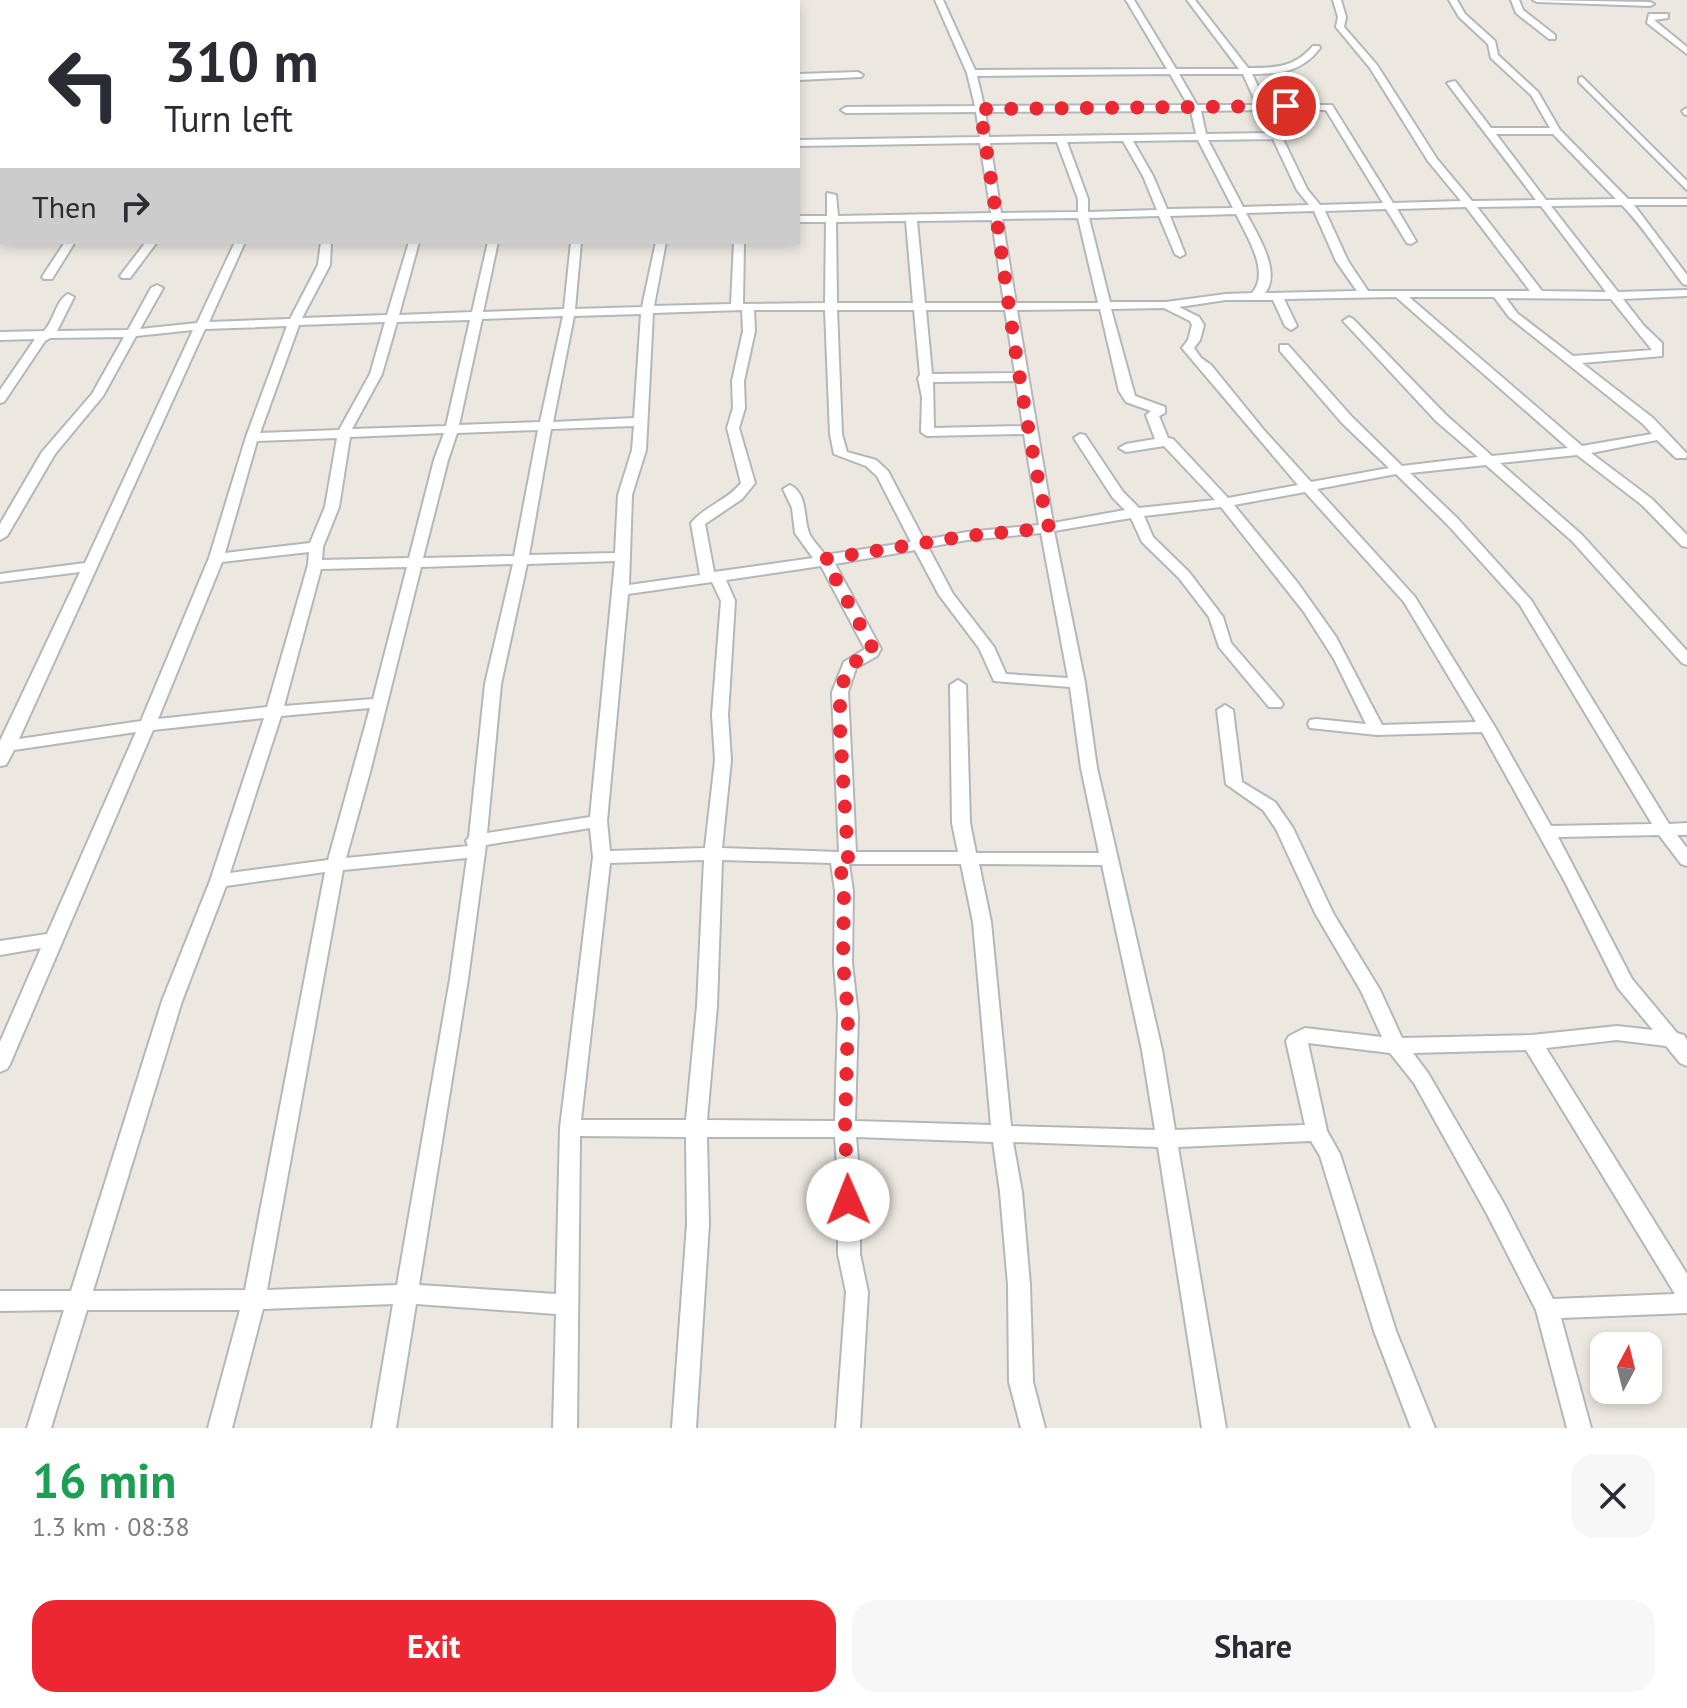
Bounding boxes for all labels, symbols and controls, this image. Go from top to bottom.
text: 310 m [164,25,319,97]
icon: left [32,32,136,136]
pin [1252,72,1320,140]
icon: arrive [1264,84,1308,128]
text: Turn left [164,95,293,142]
icon: right [113,184,157,228]
text: Then [32,187,97,226]
position arrow [806,1158,890,1242]
north arrow [1590,1332,1662,1404]
map controls [1590,1332,1662,1404]
text: 16 min [32,1449,176,1511]
button: close [1571,1454,1655,1538]
text: 1.3 km · 08:38 [32,1510,190,1543]
button: Exit [32,1600,836,1692]
button: Share [852,1600,1655,1692]

